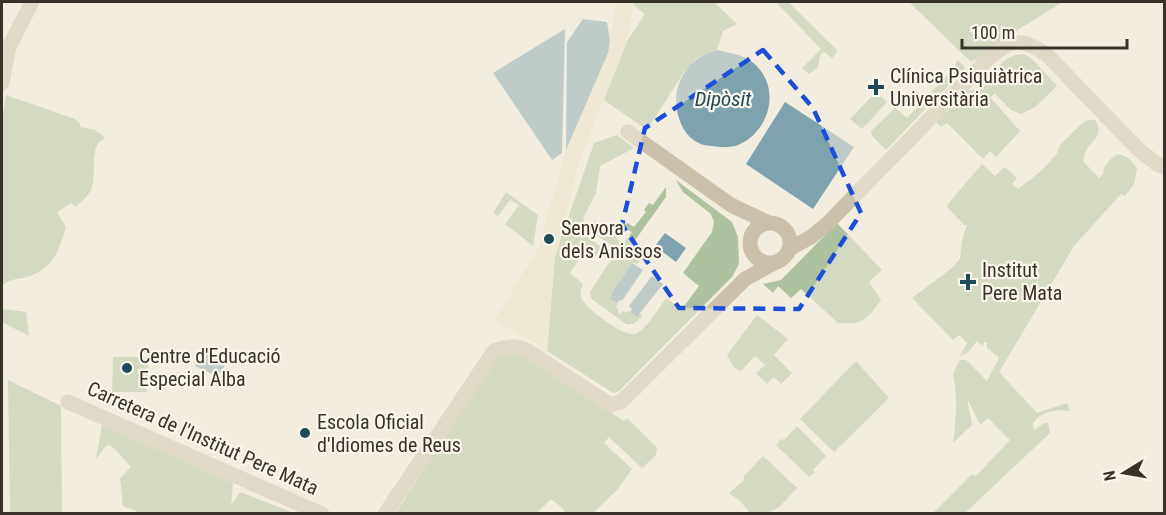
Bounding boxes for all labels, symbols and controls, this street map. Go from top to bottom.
scale bar [962,12,1127,50]
text: 100 m [971,22,1015,43]
place label: Clínica Psiquiàtrica Universitària [890,64,1042,111]
marker: Clínica Psiquiàtrica Universitària [867,78,885,96]
water label: Dipòsit [695,87,752,111]
place label: Senyora dels Anissos [561,216,662,263]
marker: Senyora dels Anissos [542,232,556,246]
place label: Institut Pere Mata [982,258,1062,305]
marker: Institut Pere Mata [959,273,977,291]
place label: Centre d'Educació Especial Alba [139,344,281,391]
marker: Centre d'Educació Especial Alba [120,361,134,375]
street label: Carretera de l'Institut Pere Mata [84,376,322,500]
place label: Escola Oficial d'Idiomes de Reus [317,410,461,457]
marker: Escola Oficial d'Idiomes de Reus [298,426,312,440]
north arrow [1094,443,1154,503]
text: N [1100,469,1120,482]

